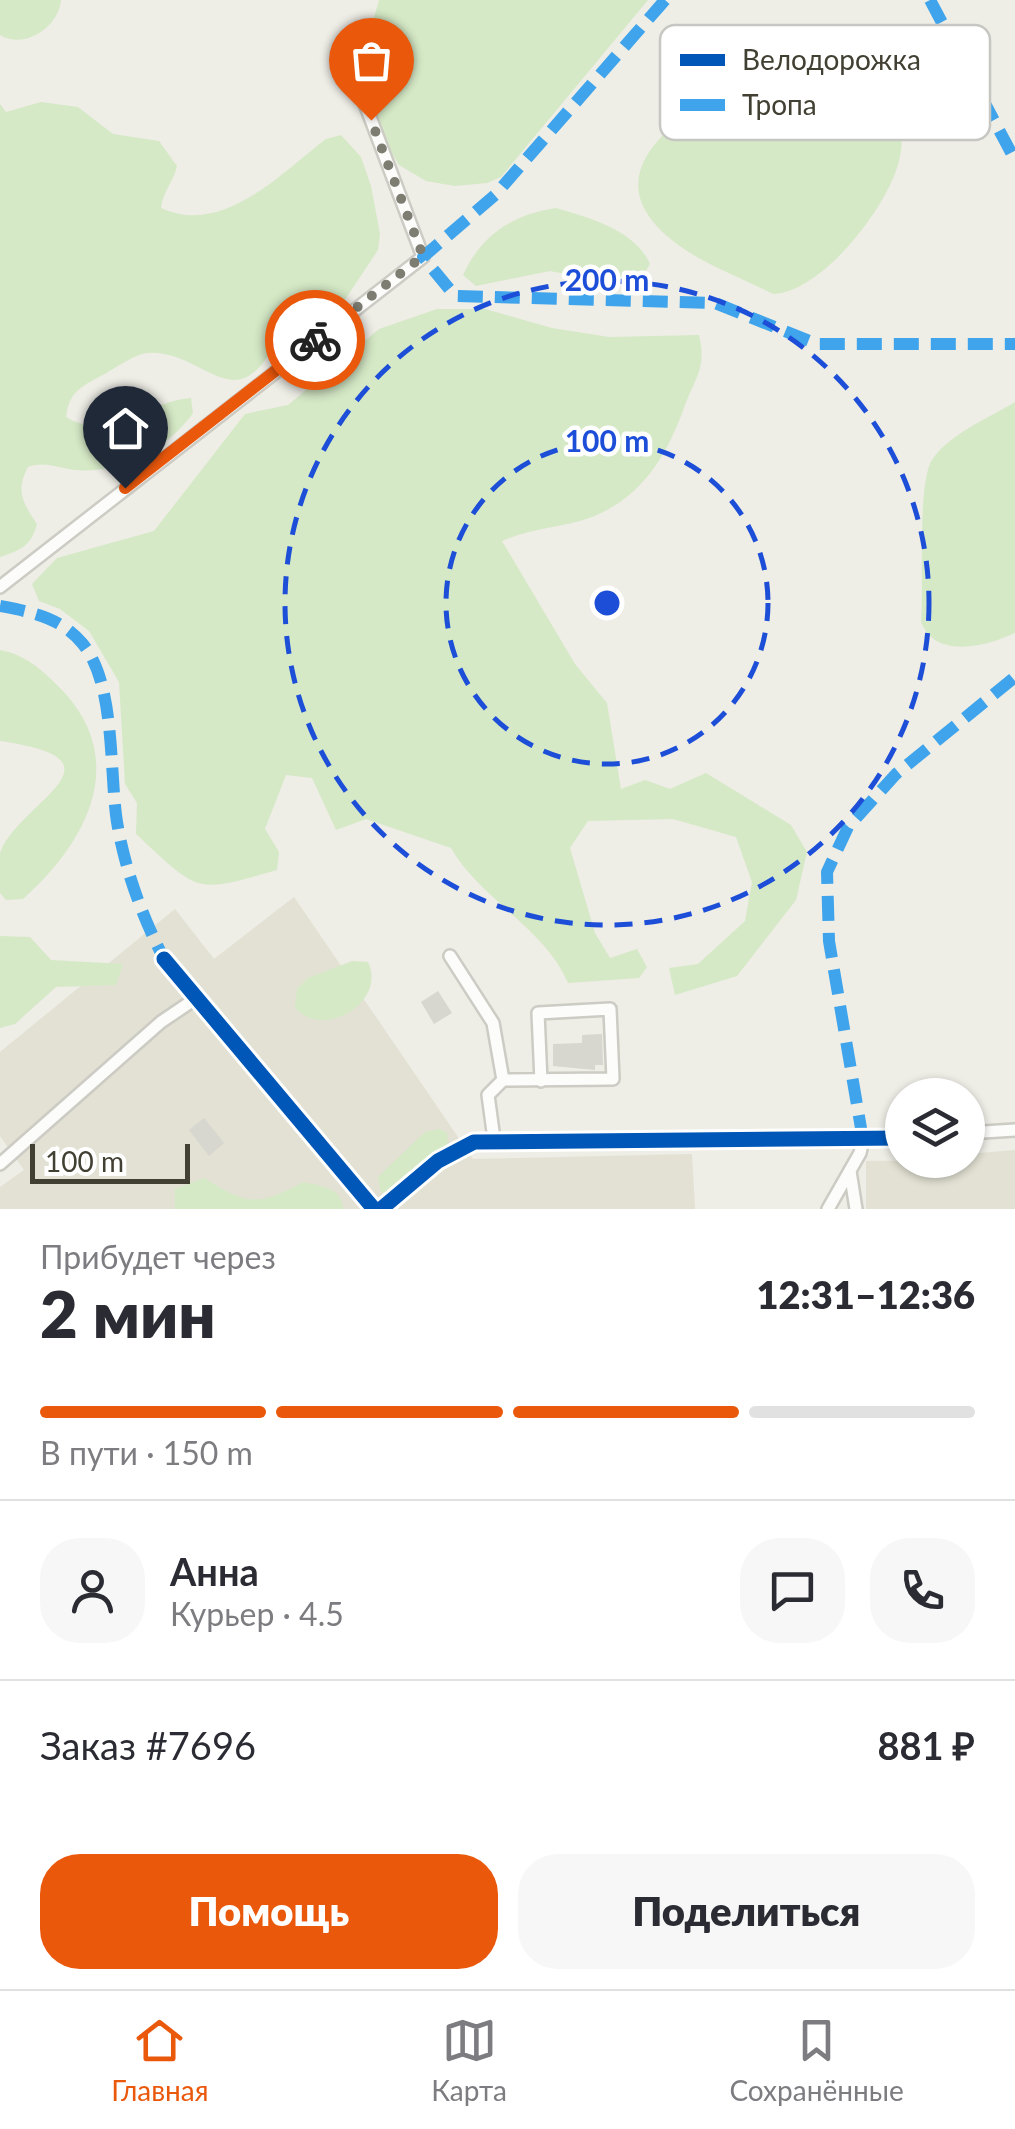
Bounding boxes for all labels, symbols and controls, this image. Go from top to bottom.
pin [329,18,414,121]
legend [660,25,990,140]
icon: bag [344,33,399,88]
text: Велодорожка [742,42,921,76]
text: Тропа [742,87,817,121]
text: 200 m [565,261,649,297]
courier [265,290,365,390]
icon: bike [288,313,343,368]
pin [83,386,168,489]
icon: home [98,401,153,456]
text: 100 m [565,422,649,458]
centre of rings [589,585,625,621]
map controls [885,1078,985,1178]
button: layers [885,1078,985,1178]
scale bar [30,1139,190,1184]
text: 100 m [45,1144,124,1178]
text: Прибудет через [40,1237,276,1276]
text: 12:31–12:36 [756,1271,975,1317]
text: 2 мин [40,1274,216,1352]
text: В пути · 150 m [40,1433,253,1472]
button: person [40,1538,145,1643]
button: chat [740,1538,845,1643]
button: phone [870,1538,975,1643]
text: Анна [170,1548,259,1594]
text: Курьер · 4.5 [170,1594,344,1633]
text: Заказ #7696 [40,1722,256,1768]
text: 881 ₽ [878,1722,975,1768]
button: Помощь [40,1854,498,1969]
button: Поделиться [518,1854,975,1969]
tab: Главная [111,2013,209,2107]
tab: Карта [431,2013,507,2107]
tab: Сохранённые [729,2013,904,2107]

